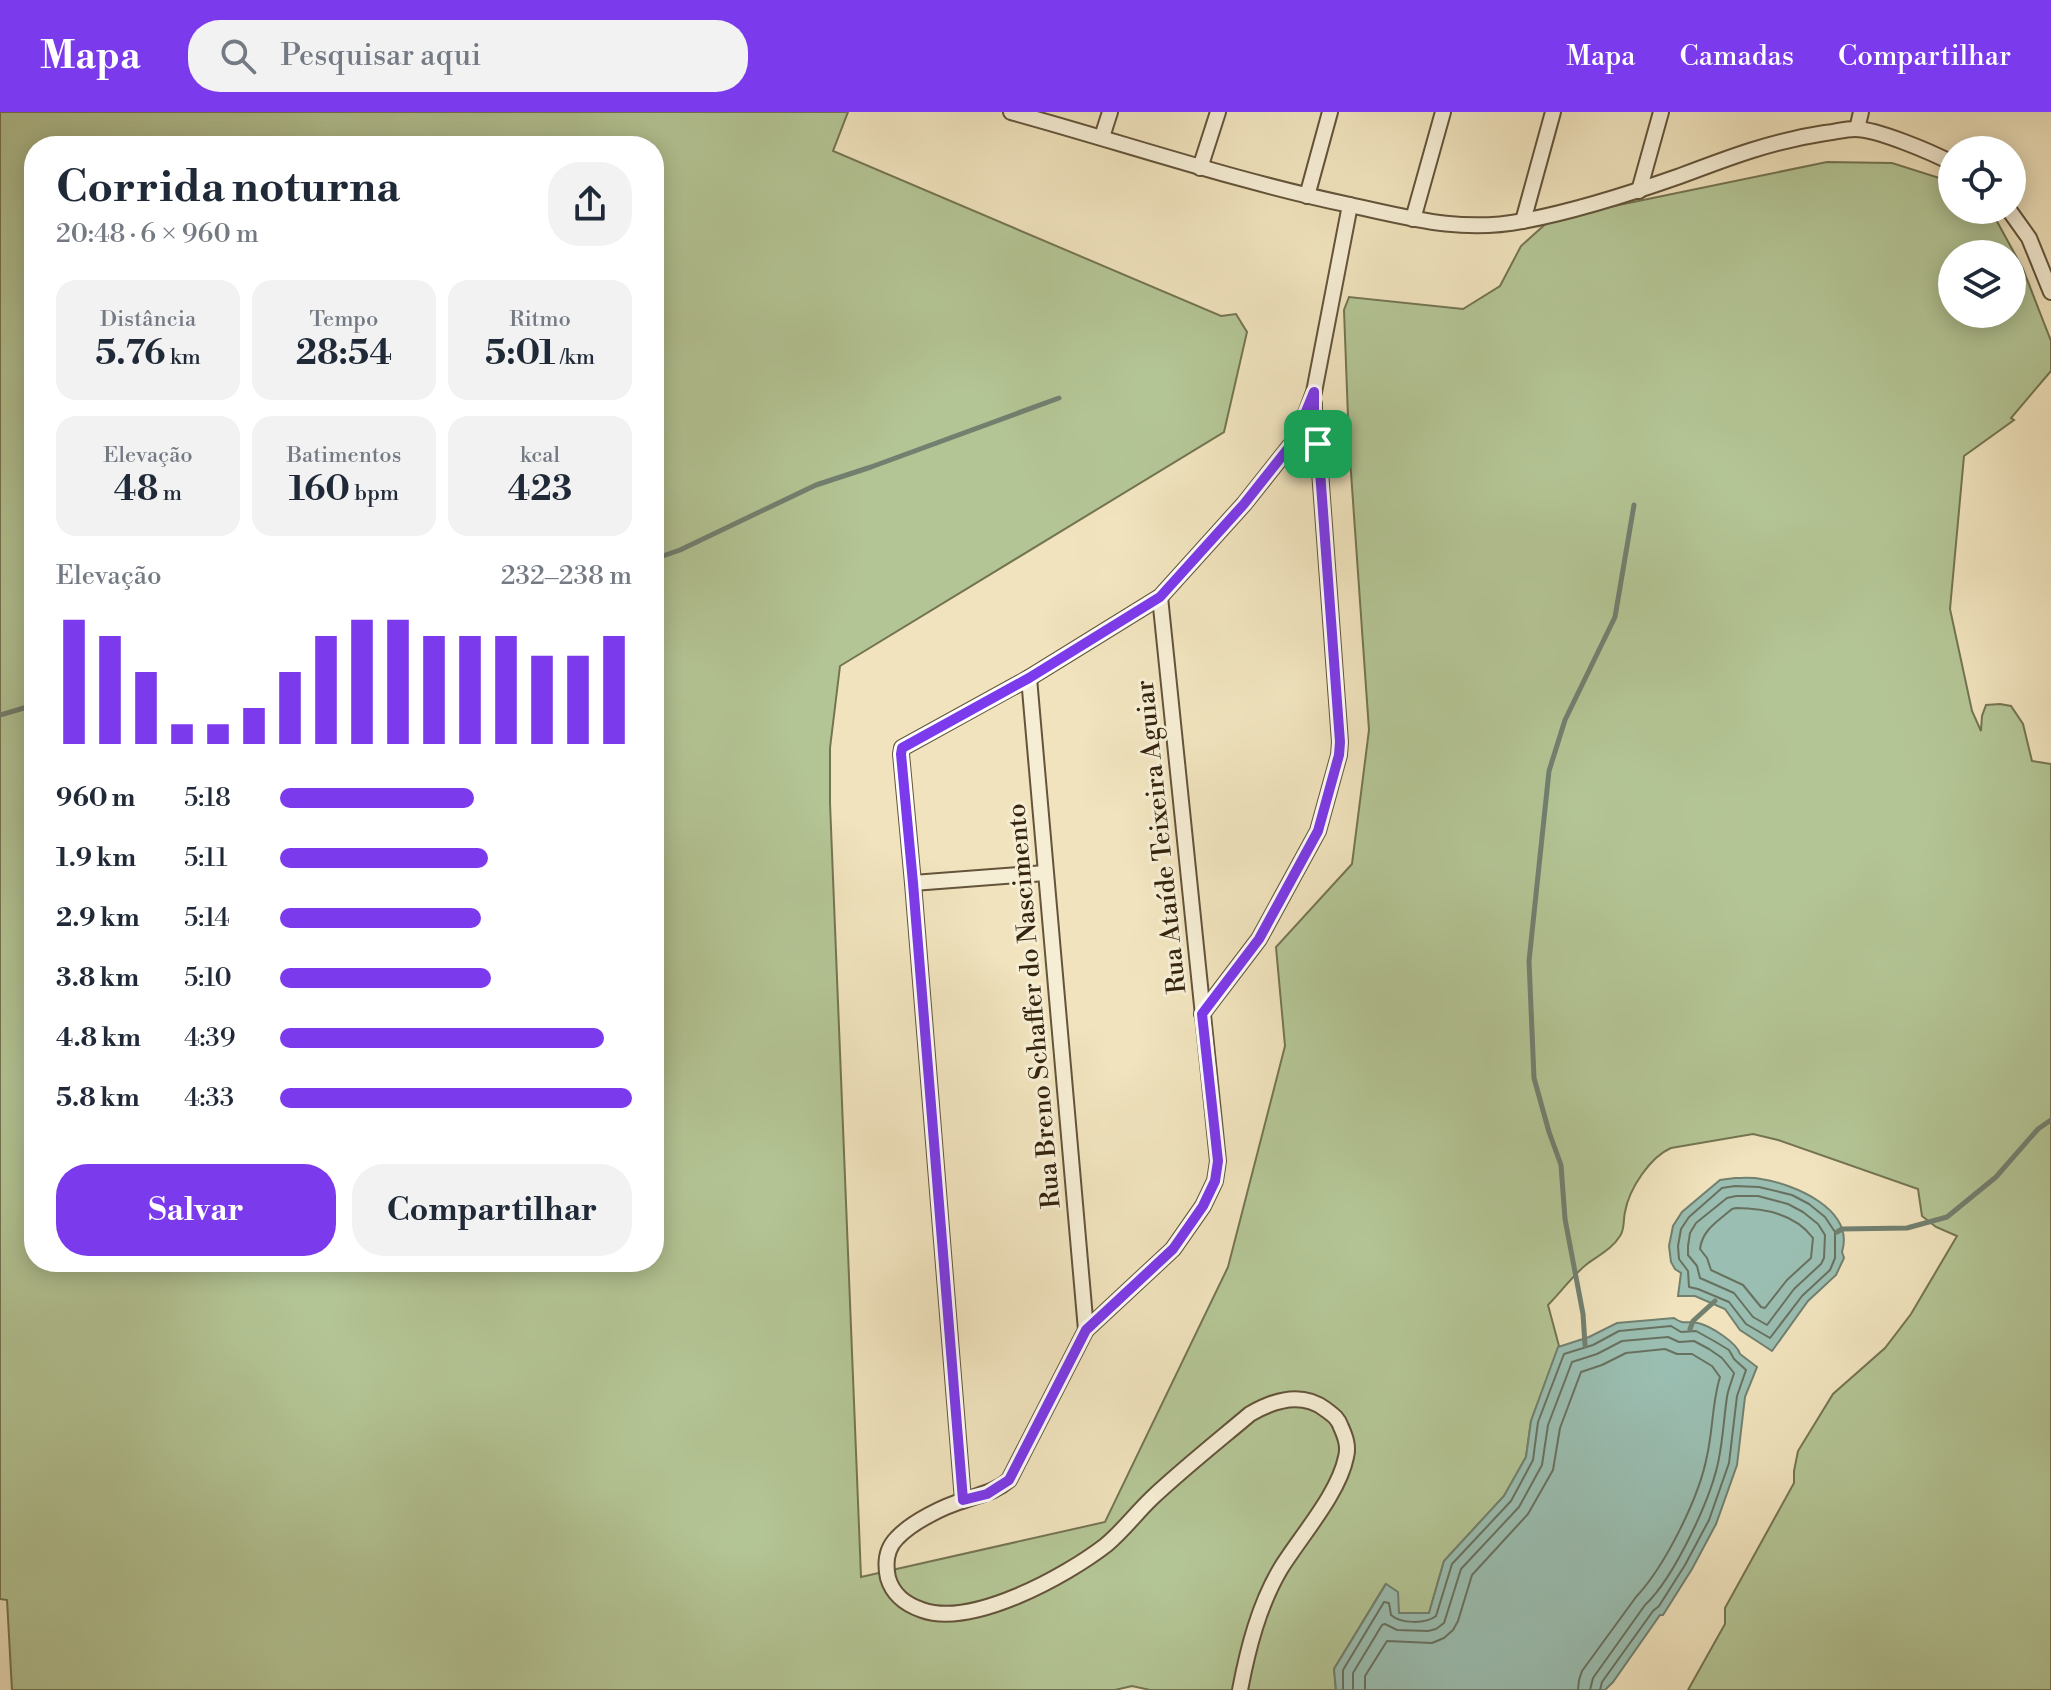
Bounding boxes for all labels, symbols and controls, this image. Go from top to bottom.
search box [188,20,748,92]
text: Mapa [40,33,140,80]
icon: search [216,34,260,78]
text: Pesquisar aqui [280,37,481,75]
text: Mapa [1566,39,1636,74]
text: Camadas [1680,39,1794,74]
text: Compartilhar [1838,39,2011,74]
map controls [1938,136,2026,328]
button: locate [1938,136,2026,224]
text: Corrida noturna [56,160,400,215]
button: share [548,162,632,246]
text: 20:48 · 6 × 960 m [56,218,259,250]
button: layers [1938,240,2026,328]
text: Distância [100,306,196,333]
text: Tempo [310,306,378,333]
text: Ritmo [509,306,571,333]
text: 5.76 [95,333,166,375]
text: 28:54 [296,333,392,375]
text: 5:01 [485,333,555,375]
text: km [166,344,201,371]
text: /km [555,344,595,371]
pin [1284,410,1352,478]
icon: arrive [1296,422,1340,466]
text: Elevação [103,442,193,469]
text: Batimentos [287,442,401,469]
text: kcal [520,442,560,469]
text: 48 [114,469,158,511]
text: 160 [289,469,350,511]
text: 423 [508,469,572,511]
text: m [158,480,182,507]
text: bpm [350,480,399,507]
text: Elevação [56,560,162,592]
text: 232–238 m [501,560,632,592]
street label: Rua Ataíde Teixeira Aguiar [1129,678,1193,995]
text: 960 m [56,782,135,814]
text: 5:18 [184,782,231,814]
street label: Rua Breno Schaffer do Nascimento [1000,802,1068,1210]
text: 1.9 km [56,842,136,874]
text: 5:11 [184,842,227,874]
text: 2.9 km [56,902,140,934]
text: 5:14 [184,902,230,934]
text: 3.8 km [56,962,139,994]
text: 5:10 [184,962,232,994]
text: 4.8 km [56,1022,141,1054]
text: 4:39 [184,1022,235,1054]
text: 5.8 km [56,1082,140,1114]
text: 4:33 [184,1082,234,1114]
button: Salvar [56,1164,336,1256]
button: Compartilhar [352,1164,632,1256]

